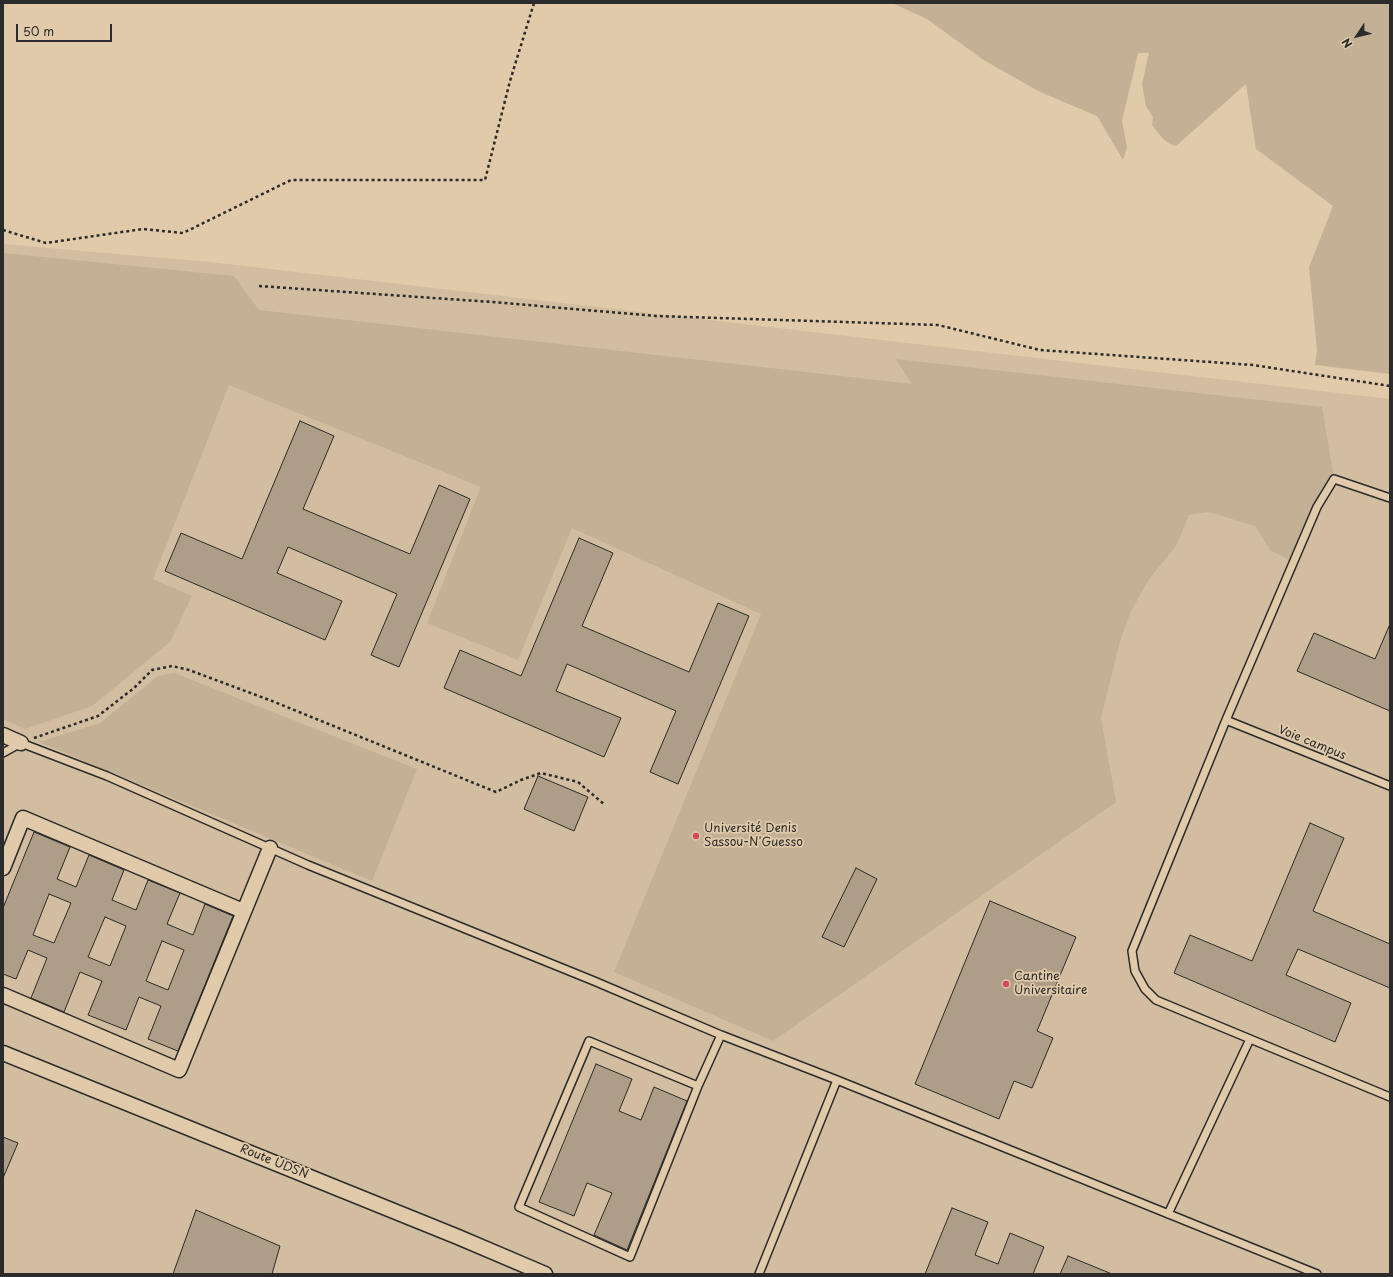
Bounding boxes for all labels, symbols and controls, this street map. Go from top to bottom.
scale bar [18,16,114,42]
north arrow [1337,16,1377,56]
text: 50 m [23,22,54,40]
text: N [1337,35,1356,52]
street label: Voie campus [1276,723,1348,763]
place label: Université Denis Sassou-N'Guesso [704,822,803,850]
marker: Université Denis Sassou-N'Guesso [691,831,701,841]
place label: Cantine Universitaire [1014,970,1087,998]
marker: Cantine Universitaire [1001,979,1011,989]
street label: Route UDSN [238,1142,310,1182]

